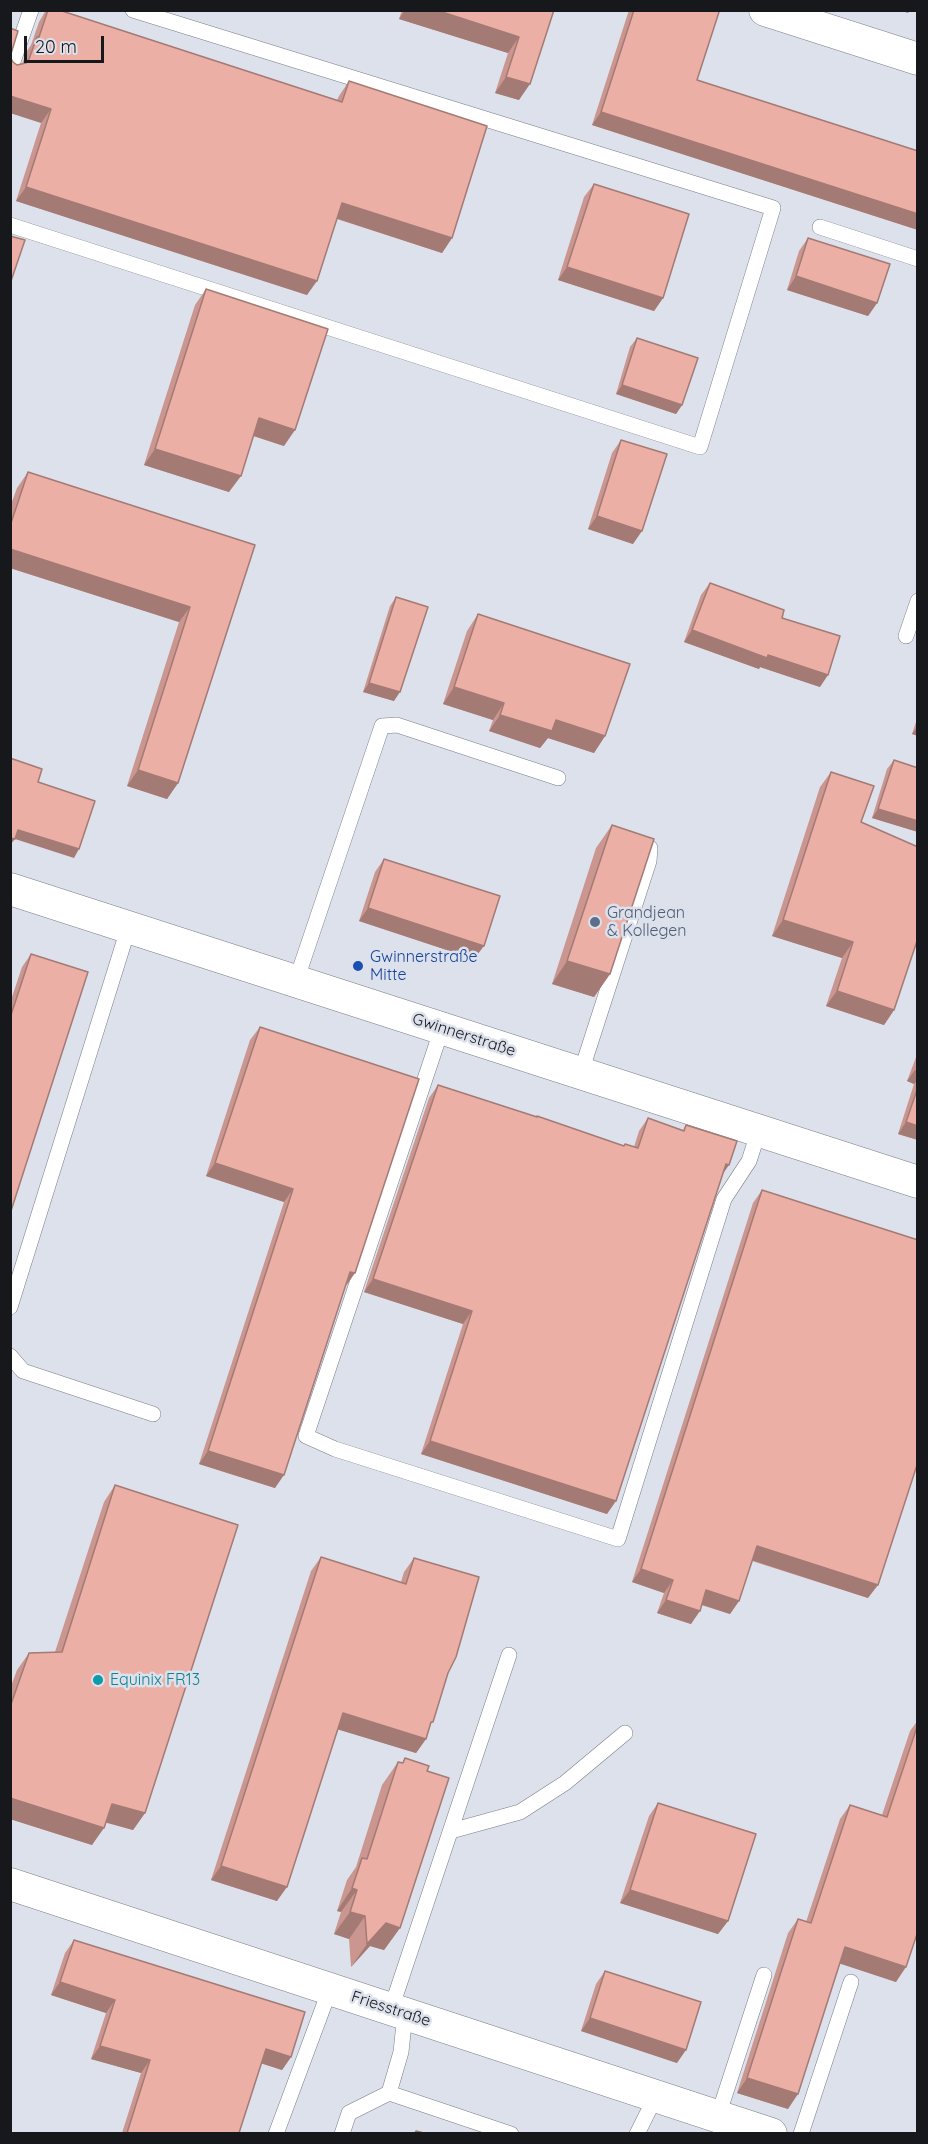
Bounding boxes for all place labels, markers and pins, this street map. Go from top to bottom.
place label: Grandjean & Kollegen [607,903,686,941]
marker: Grandjean & Kollegen [588,915,602,929]
place label: Gwinnerstraße Mitte [370,947,478,985]
marker: Gwinnerstraße Mitte [351,959,365,973]
place label: Equinix FR13 [110,1670,200,1690]
marker: Equinix FR13 [91,1673,105,1687]

